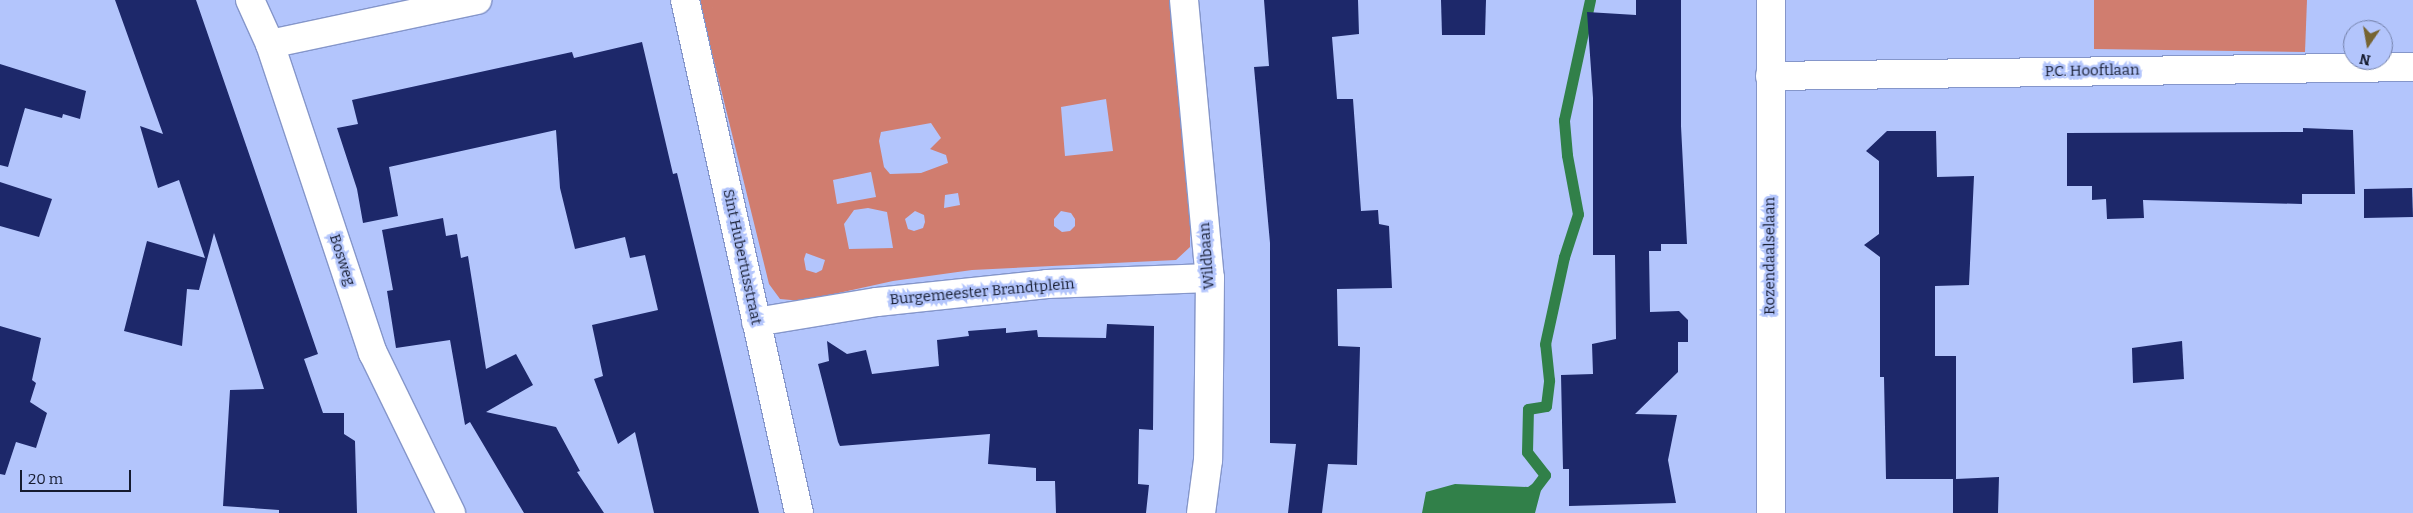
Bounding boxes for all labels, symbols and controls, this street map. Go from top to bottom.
north arrow [2343,20,2393,70]
text: N [2358,50,2372,69]
street label: P.C. Hooftlaan [2045,61,2139,81]
street label: Sint Hubertusstraat [719,188,765,326]
street label: Rozendaalselaan [1761,197,1779,315]
street label: Wildbaan [1196,222,1218,290]
street label: Bosweg [325,232,359,288]
street label: Burgemeester Brandtplein [889,275,1075,309]
scale bar [22,460,134,492]
text: 20 m [28,470,63,488]

